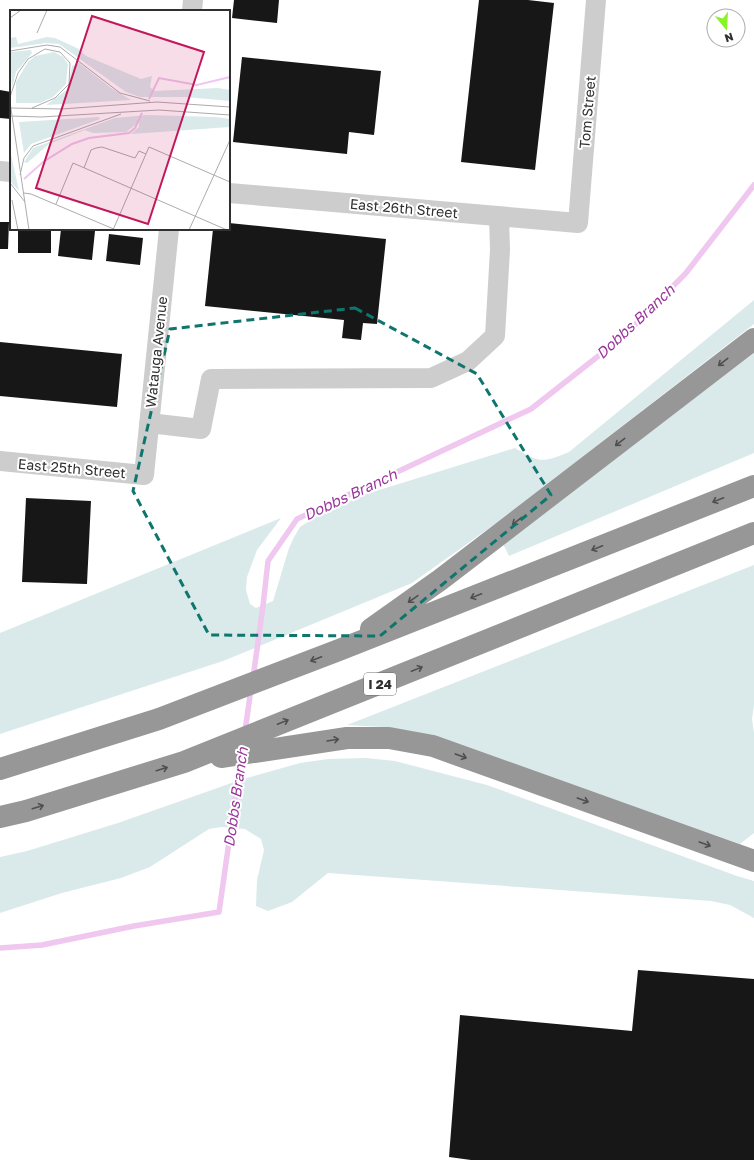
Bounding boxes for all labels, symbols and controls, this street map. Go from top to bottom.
north arrow [706,8,746,48]
inset map [10,10,230,230]
text: N [723,31,735,45]
street label: Tom Street [575,75,599,149]
street label: East 26th Street [349,195,459,221]
water label: Dobbs Branch [592,280,678,362]
street label: Watauga Avenue [142,295,170,409]
one-way arrow [718,358,729,367]
one-way arrow [615,437,626,446]
street label: East 25th Street [17,455,127,481]
water label: Dobbs Branch [301,464,400,523]
one-way arrow [712,497,724,505]
one-way arrow [512,517,523,525]
one-way arrow [591,545,603,553]
one-way arrow [471,593,483,600]
one-way arrow [408,595,419,603]
one-way arrow [311,656,323,664]
one-way arrow [410,664,422,672]
road number: I 24 [364,673,396,695]
one-way arrow [277,718,289,726]
one-way arrow [326,736,339,744]
water label: Dobbs Branch [219,745,251,848]
one-way arrow [454,753,467,760]
one-way arrow [155,765,168,772]
one-way arrow [576,797,589,804]
one-way arrow [31,803,44,810]
one-way arrow [699,840,711,848]

